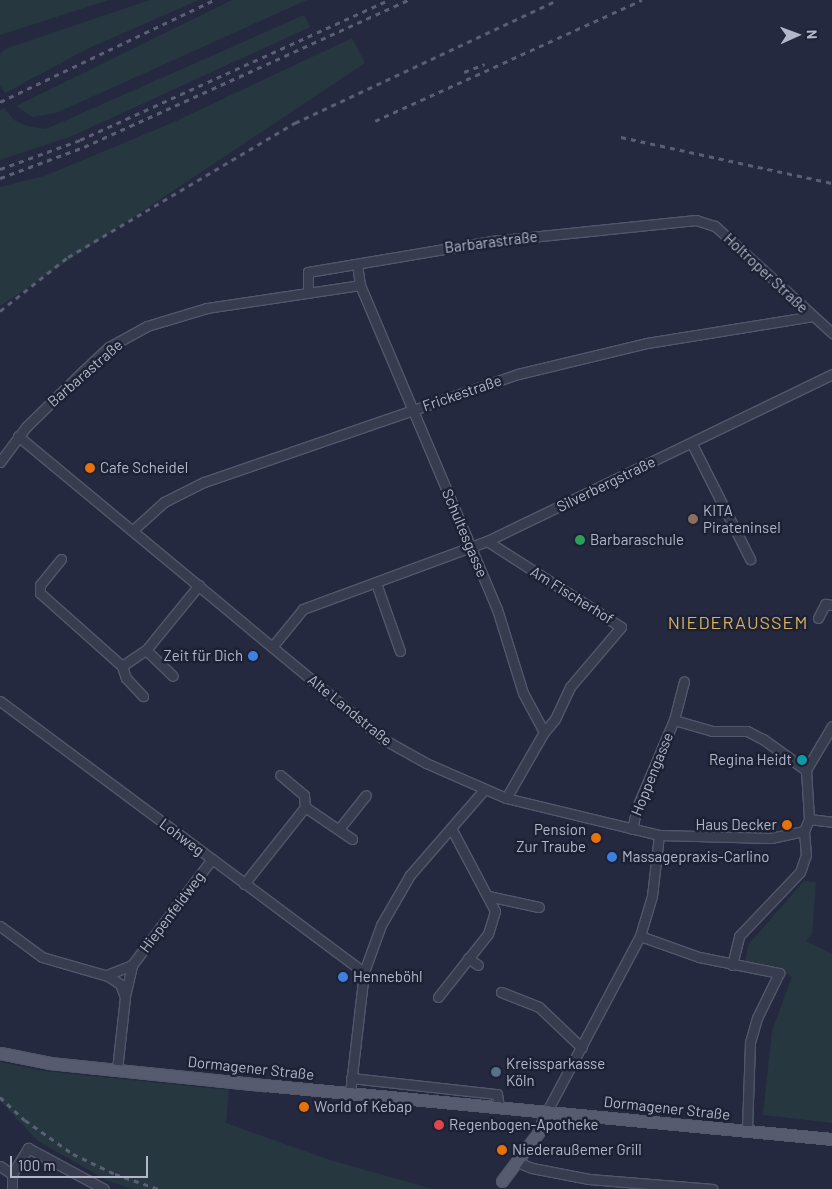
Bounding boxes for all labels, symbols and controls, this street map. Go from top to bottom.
north arrow [772,10,822,60]
text: N [804,30,821,39]
street label: Barbarastraße [444,227,538,257]
street label: Holtroper Straße [720,229,812,317]
street label: Barbarastraße [44,336,126,410]
street label: Frickestraße [420,371,504,415]
street label: Silverbergstraße [554,452,658,516]
place label: Cafe Scheidel [100,459,188,477]
marker: Cafe Scheidel [84,462,96,474]
street label: Schultesgasse [438,486,492,580]
place label: KITA Pirateninsel [703,501,781,536]
marker: KITA Pirateninsel [687,513,699,525]
place label: Barbaraschule [590,531,684,549]
marker: Barbaraschule [574,534,586,546]
street label: Am Fischerhof [527,562,617,628]
district label: NIEDERAUSSEM [666,611,810,633]
place label: Zeit für Dich [164,647,243,665]
marker: Zeit für Dich [247,650,259,662]
street label: Alte Landstraße [304,671,396,749]
street label: Hoppengasse [627,730,677,818]
place label: Regina Heidt [709,751,792,769]
marker: Regina Heidt [796,754,808,766]
street label: Lohweg [156,814,208,860]
place label: Haus Decker [696,816,777,834]
marker: Haus Decker [781,819,793,831]
place label: Pension Zur Traube [516,820,586,855]
marker: Pension Zur Traube [590,832,602,844]
place label: Massagepraxis-Carlino [622,848,769,866]
marker: Massagepraxis-Carlino [606,851,618,863]
street label: Hiepenfeldweg [136,868,208,956]
place label: Henneböhl [353,968,423,986]
marker: Henneböhl [337,971,349,983]
street label: Dormagener Straße [187,1052,315,1084]
place label: Kreissparkasse Köln [506,1054,605,1089]
marker: Kreissparkasse Köln [490,1066,502,1078]
street label: Dormagener Straße [603,1092,731,1124]
place label: World of Kebap [314,1098,412,1116]
marker: World of Kebap [298,1101,310,1113]
place label: Regenbogen-Apotheke [449,1116,598,1134]
marker: Regenbogen-Apotheke [433,1119,445,1131]
place label: Niederaußemer Grill [512,1141,642,1159]
marker: Niederaußemer Grill [496,1144,508,1156]
scale bar [12,1146,150,1178]
text: 100 m [18,1156,56,1174]

